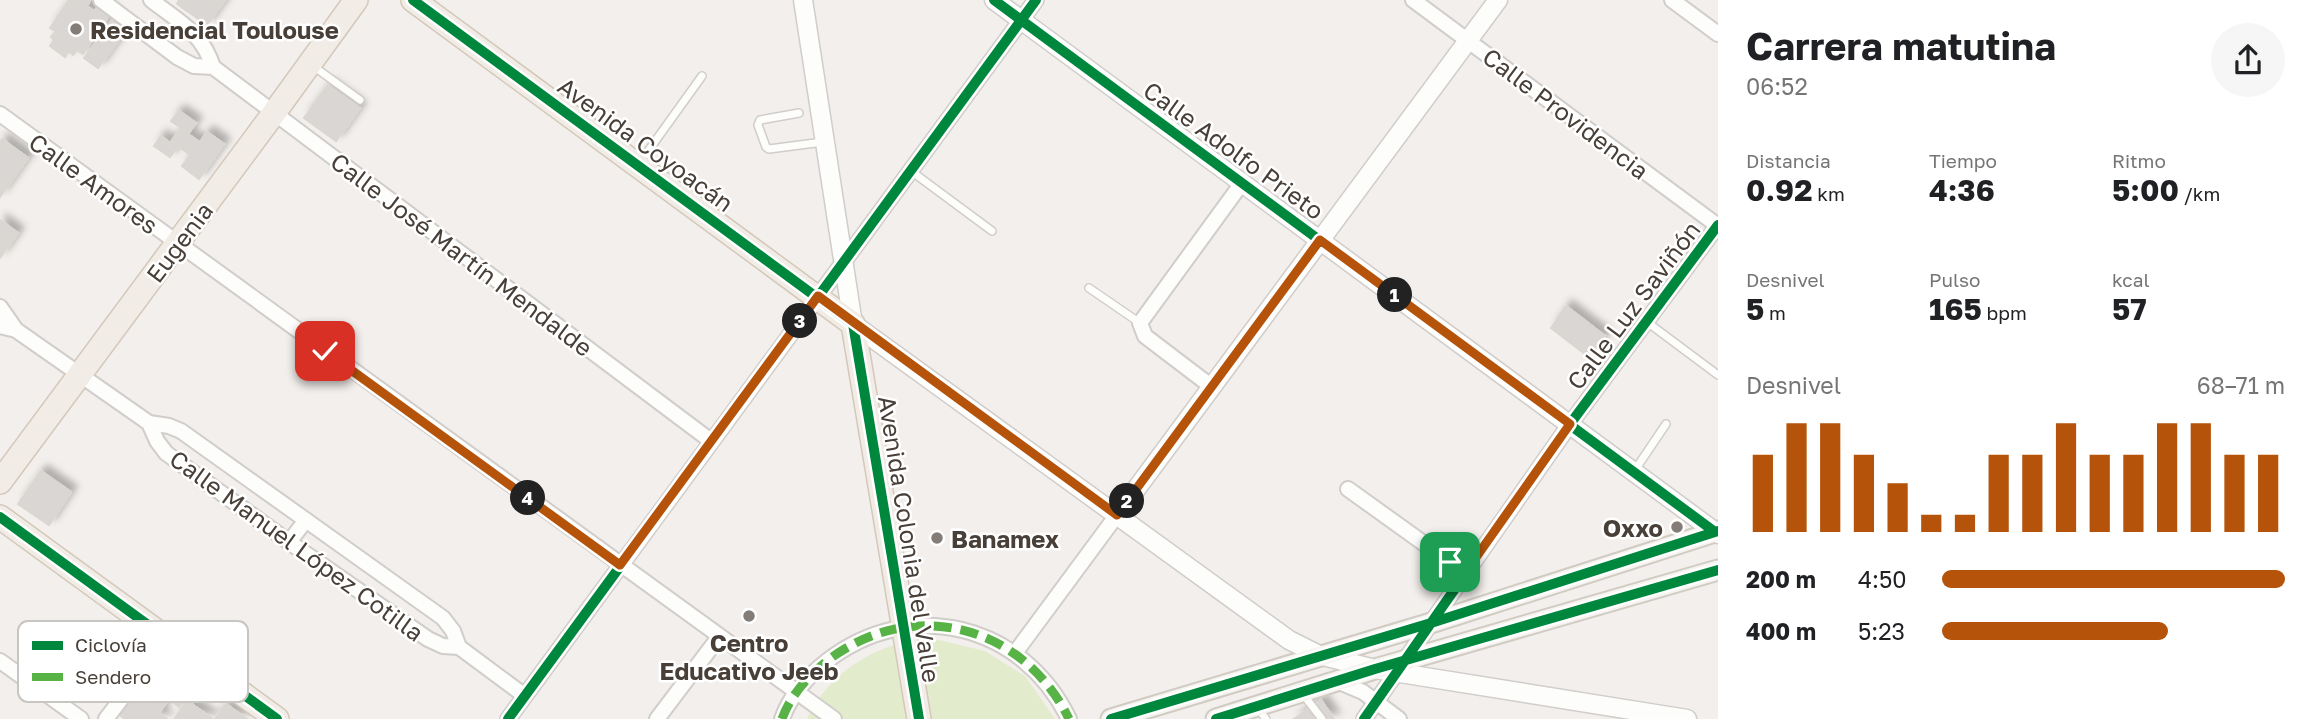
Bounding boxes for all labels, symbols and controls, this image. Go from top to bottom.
place label: Residencial Toulouse [90,15,339,44]
marker: Residencial Toulouse [68,21,84,37]
text: Carrera matutina [1746,23,2056,68]
button: share [2211,23,2285,97]
street label: Calle Providencia [1477,41,1655,185]
street label: Avenida Coyoacán [553,71,739,217]
text: 06:52 [1746,72,1808,100]
street label: Calle Adolfo Prieto [1138,75,1330,225]
street label: Calle Amores [24,126,164,240]
street label: Calle José Martín Mendalde [326,146,598,362]
text: Distancia [1746,149,1831,172]
text: Tiempo [1929,149,1997,172]
text: Ritmo [2112,149,2166,172]
text: 0.92 [1746,172,1812,208]
text: 4:36 [1929,172,1995,208]
text: 5:00 [2112,172,2179,208]
text: km [1812,182,1845,205]
text: /km [2179,182,2220,205]
street label: Eugenia [140,196,218,288]
street label: Calle Luz Saviñón [1560,215,1706,395]
text: Desnivel [1746,268,1825,291]
text: Pulso [1929,268,1981,291]
text: kcal [2112,268,2150,291]
pin: 1 [1378,278,1412,312]
text: 1 [1390,283,1399,306]
text: 5 [1746,291,1764,327]
text: 165 [1929,291,1982,327]
text: 57 [2112,291,2147,327]
text: m [1764,301,1786,324]
text: bpm [1982,301,2027,324]
pin: 3 [782,304,818,338]
text: 3 [794,309,805,332]
pin [295,321,355,381]
icon: check [306,332,344,370]
text: Desnivel [1746,371,1841,399]
text: 68–71 m [2197,371,2285,399]
street label: Avenida Colonia del Valle [873,394,947,684]
street label: Calle Manuel López Cotilla [165,443,429,647]
pin: 4 [510,480,546,516]
pin: 2 [1110,484,1144,518]
text: 4 [522,486,533,509]
text: 2 [1121,489,1132,512]
place label: Oxxo [1603,513,1663,542]
marker: Oxxo [1669,519,1685,535]
place label: Banamex [951,524,1059,553]
marker: Banamex [929,530,945,546]
pin [1420,532,1480,592]
icon: arrive [1431,543,1469,581]
text: 200 m [1746,565,1816,593]
text: 4:50 [1858,565,1907,593]
marker: Centro Educativo Jeeb [741,608,757,624]
text: 400 m [1746,617,1816,645]
text: 5:23 [1858,617,1905,645]
legend [18,621,248,702]
place label: Centro Educativo Jeeb [660,628,839,685]
text: Ciclovía [75,633,147,656]
text: Sendero [75,665,151,688]

